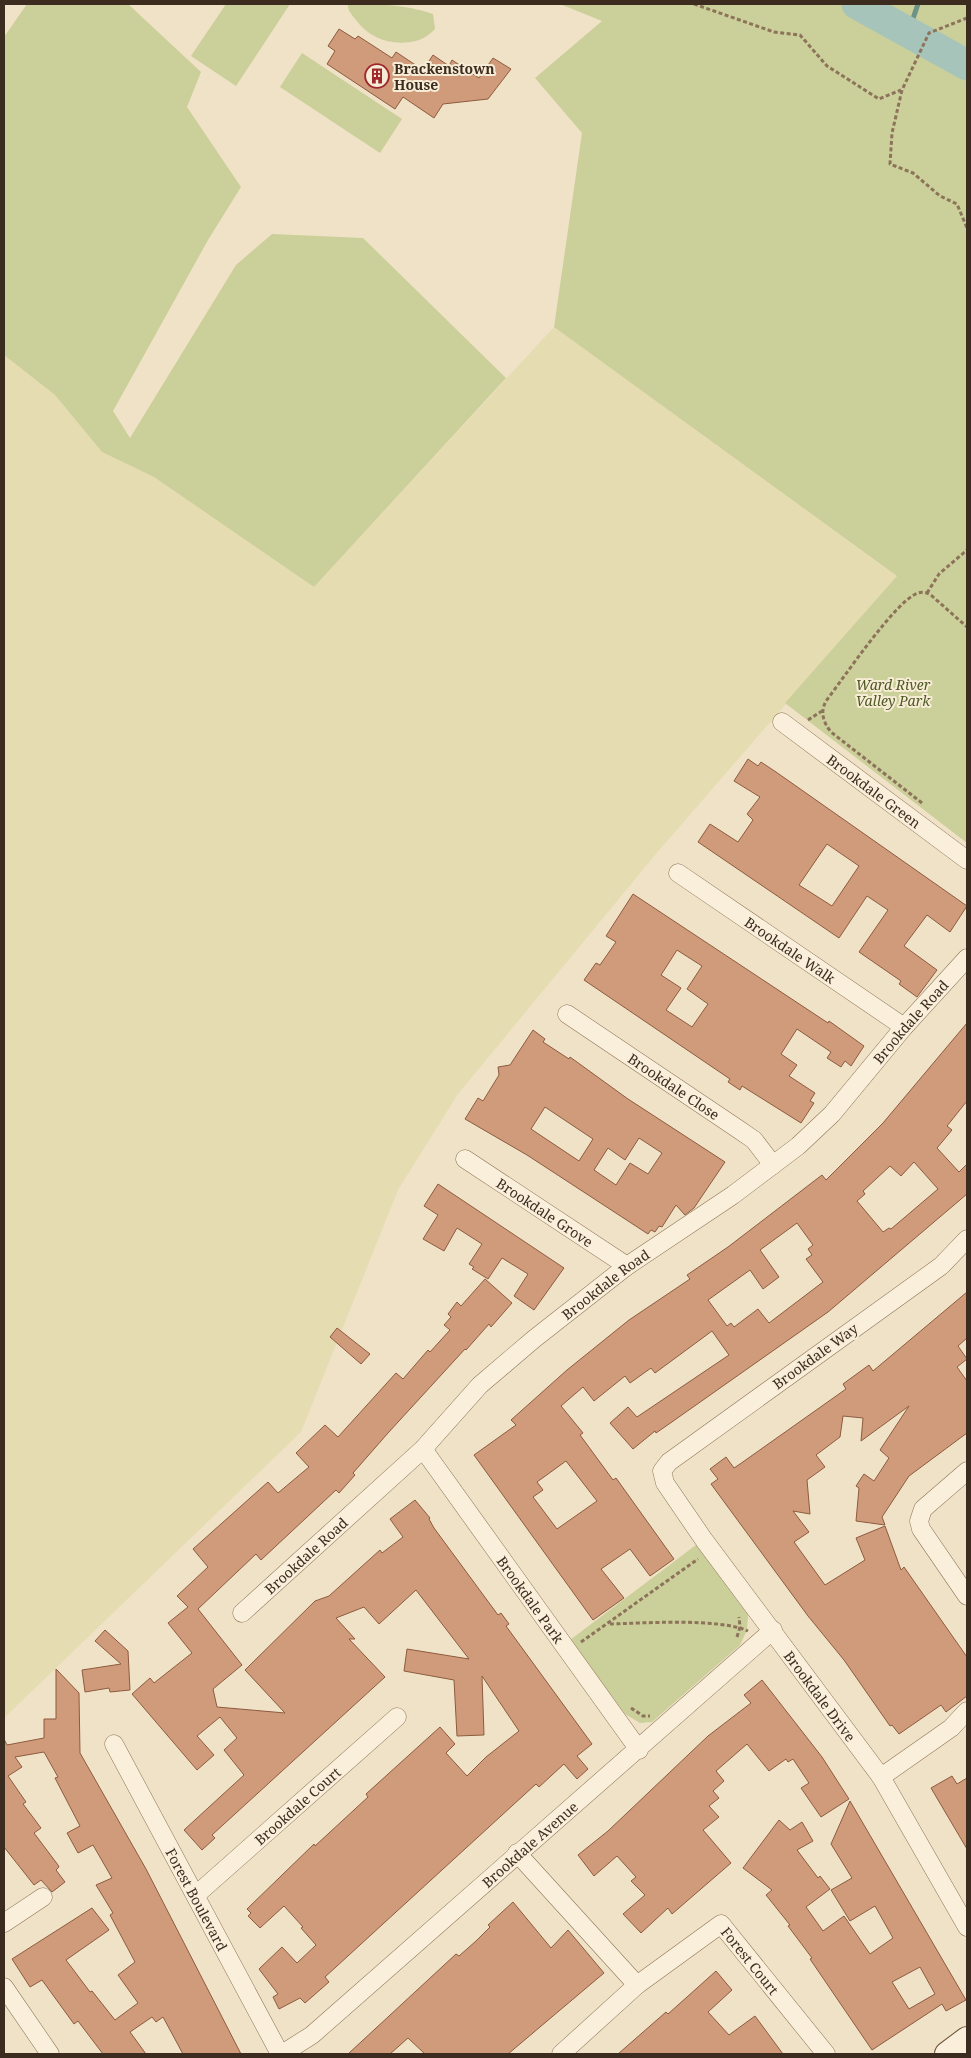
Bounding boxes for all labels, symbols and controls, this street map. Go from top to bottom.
place label: Brackenstown House [394,59,495,94]
building icon: Brackenstown House [364,63,390,89]
park label: Ward River Valley Park [856,675,931,710]
street label: Brookdale Green [823,750,925,832]
street label: Brookdale Walk [741,912,840,988]
street label: Brookdale Road [868,975,952,1067]
street label: Brookdale Close [624,1048,724,1124]
street label: Brookdale Grove [493,1173,597,1251]
street label: Brookdale Road [557,1244,653,1323]
street label: Brookdale Way [769,1319,861,1393]
street label: Brookdale Road [260,1513,352,1598]
street label: Brookdale Park [493,1552,569,1647]
street label: Brookdale Drive [780,1647,860,1745]
street label: Brookdale Court [250,1762,344,1849]
street label: Brookdale Avenue [477,1797,582,1891]
street label: Forest Boulevard [162,1844,233,1954]
street label: Forest Court [717,1923,784,1998]

